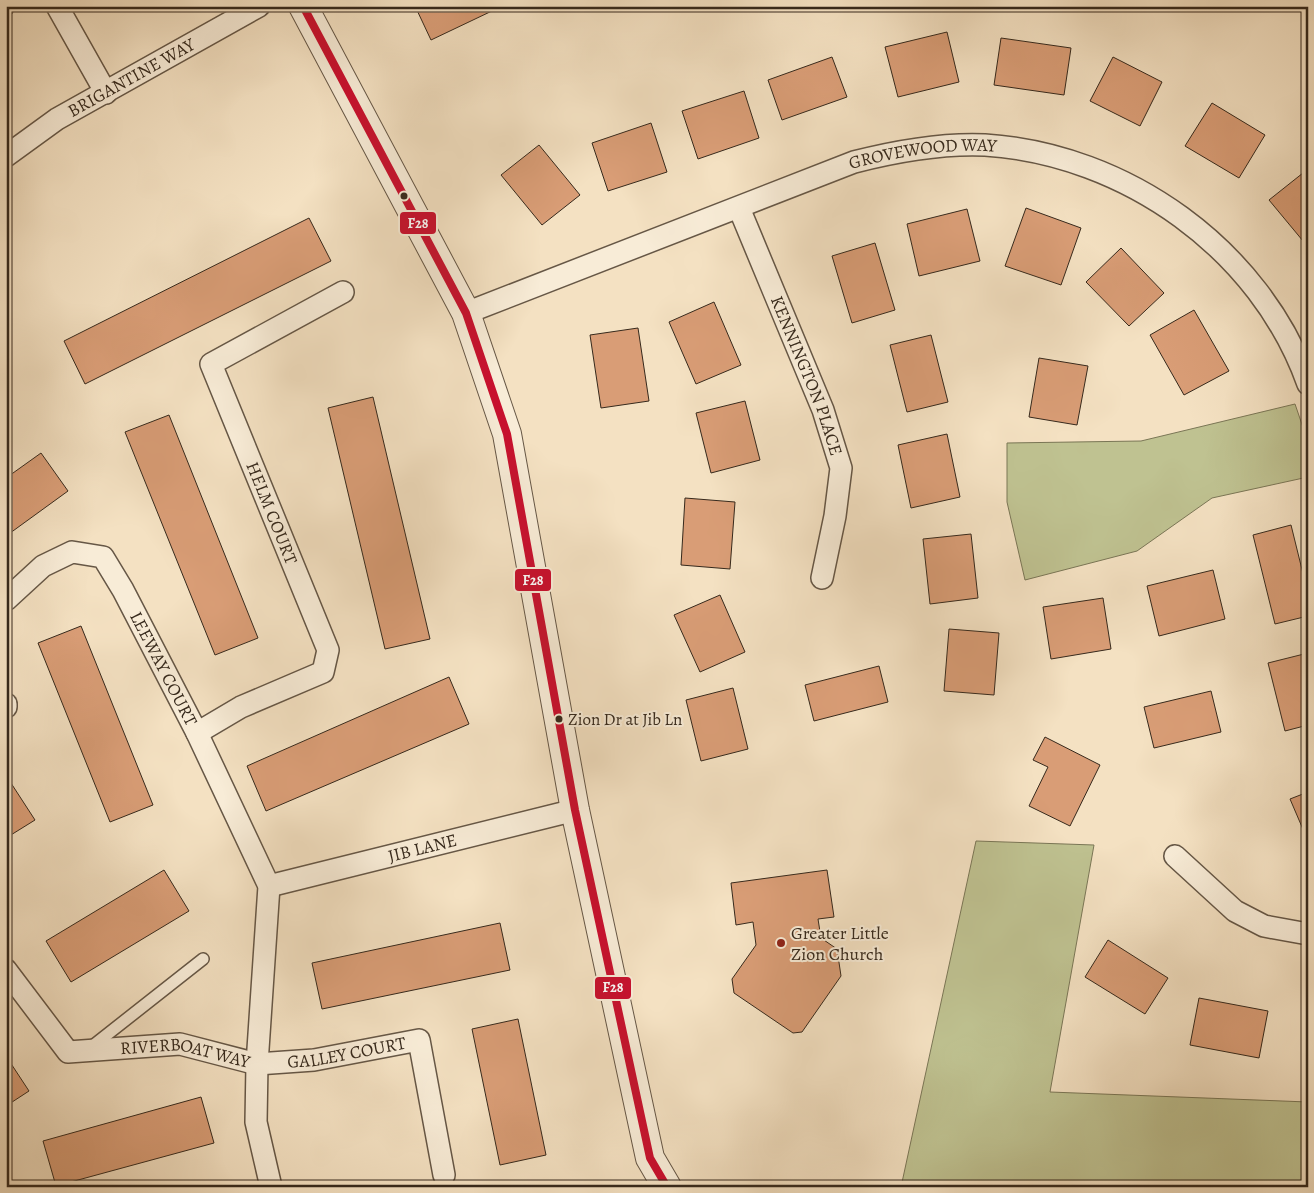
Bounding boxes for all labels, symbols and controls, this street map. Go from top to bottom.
street label: BRIGANTINE WAY [63,32,200,123]
street label: GROVEWOOD WAY [846,133,999,175]
unlabelled marker [399,191,409,201]
line badge: F28 [399,211,437,235]
text: F28 [408,214,429,233]
street label: KENNINGTON PLACE [765,292,848,459]
street label: HELM COURT [241,458,304,568]
line badge: F28 [514,568,552,592]
text: F28 [523,571,544,590]
street label: LEEWAY COURT [124,607,203,730]
place label: Zion Dr at Jib Ln [568,708,682,731]
marker: Zion Dr at Jib Ln [554,714,564,724]
street label: JIB LANE [385,828,459,868]
place label: Greater Little Zion Church [791,921,889,966]
marker: Greater Little Zion Church [775,937,787,949]
line badge: F28 [594,976,632,1000]
text: F28 [603,978,624,997]
street label: GALLEY COURT [286,1031,408,1074]
street label: RIVERBOAT WAY [119,1032,254,1074]

